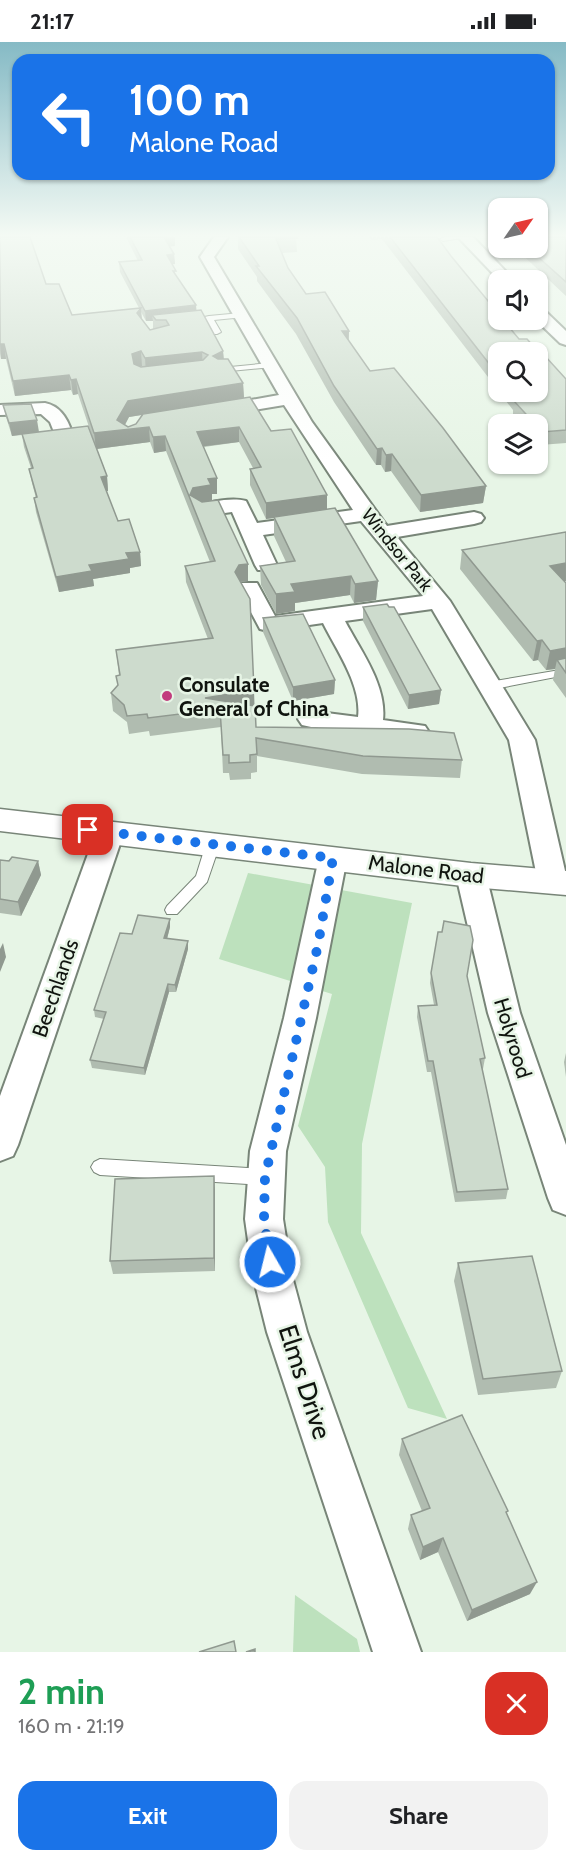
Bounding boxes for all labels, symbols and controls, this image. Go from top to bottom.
text: 21:17 [30,8,74,35]
text: 100 m [129,74,250,126]
icon: left [30,78,108,156]
text: Malone Road [129,126,278,159]
north arrow [488,198,548,258]
map controls [488,198,548,474]
button: sound [488,270,548,330]
button: search [488,342,548,402]
button: layers [488,414,548,474]
street label: Windsor Park [357,504,438,597]
place label: Consulate General of China [179,672,329,721]
marker: Consulate General of China [160,689,174,703]
pin [62,804,113,855]
icon: arrive [71,813,104,846]
street label: Malone Road [367,850,485,888]
street label: Beechlands [27,935,84,1040]
street label: Holyrood [489,995,537,1081]
position arrow [238,1230,302,1294]
street label: Elms Drive [272,1321,338,1443]
text: 2 min [18,1669,105,1713]
button: close [485,1672,548,1735]
text: 160 m · 21:19 [18,1714,125,1738]
button: Exit [18,1781,277,1850]
button: Share [289,1781,548,1850]

